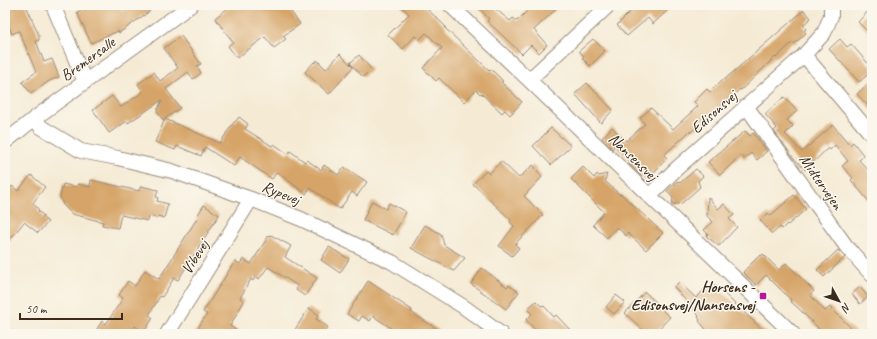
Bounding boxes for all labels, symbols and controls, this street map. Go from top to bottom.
street label: Bremersalle [57,31,121,86]
street label: Edisonsvej [687,85,743,138]
street label: Nansensvej [604,129,663,187]
street label: Midtervejen [795,150,848,214]
street label: Rypevej [259,176,305,210]
street label: Vibevej [177,235,214,278]
place label: Horsens - Edisonsvej/Nansensvej [631,277,758,315]
north arrow [819,281,859,321]
marker: Horsens - Edisonsvej/Nansensvej [758,291,768,301]
scale bar [20,295,122,321]
text: N [838,300,854,316]
text: 50 m [26,301,48,317]

